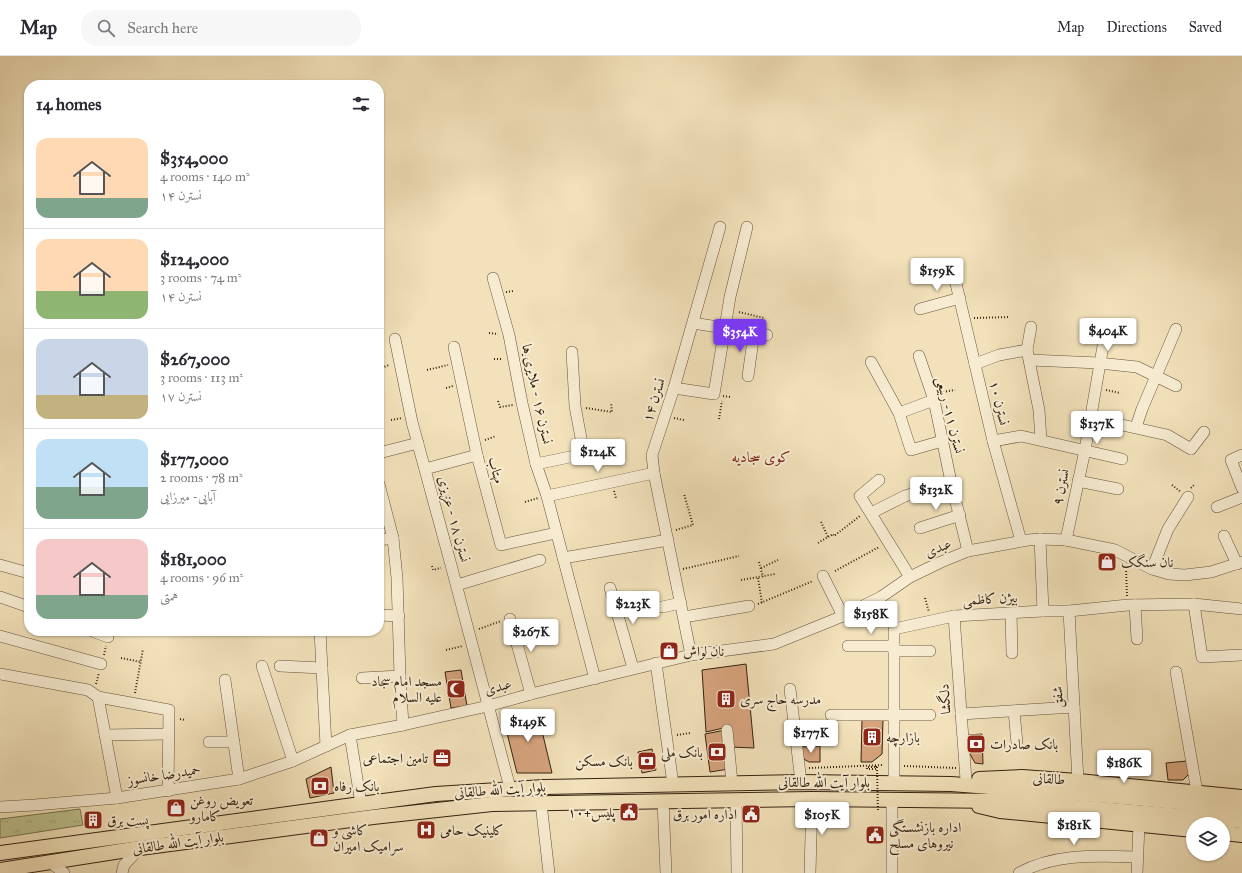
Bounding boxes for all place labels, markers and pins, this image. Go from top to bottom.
pin: $159K [909,258,965,292]
pin: $404K [1080,318,1136,352]
pin: $354K [712,319,768,353]
pin: $137K [1069,411,1125,445]
pin: $124K [570,439,626,473]
pin: $132K [908,477,964,511]
shop icon: نان سنگک [1096,551,1118,573]
place label: نان سنگک [1121,553,1174,571]
pin: $223K [605,591,661,625]
pin: $158K [843,601,899,635]
pin: $267K [503,619,559,653]
shop icon: نان لواش [658,640,680,662]
place label: نان لواش [683,643,724,660]
place label: مسجد امام سجاد علیه السلام [371,673,442,710]
mosque icon: مسجد امام سجاد علیه السلام [445,678,467,700]
building icon: مدرسه حاج سری [715,688,737,710]
place label: مدرسه حاج سری [740,691,821,712]
pin: $149K [500,709,556,743]
pin: $177K [783,720,839,754]
building icon: بازارچه [861,726,883,748]
place label: بازارچه [886,729,920,747]
bank icon: بانک صادرات [965,733,987,755]
place label: بانک صادرات [990,736,1059,753]
bank icon: بانک ملی [706,741,728,763]
place label: بانک ملی [661,744,703,762]
office icon: تامین اجتماعی [431,747,453,769]
place label: تامین اجتماعی [363,750,428,767]
bank icon: بانک مسکن [636,750,658,772]
pin: $186K [1096,750,1152,784]
place label: بانک مسکن [575,753,633,771]
bank icon: بانک رفاه [309,775,331,797]
place label: بانک رفاه [334,778,380,795]
place label: تعویض روغن کامارو [188,792,253,825]
shop icon: تعویض روغن کامارو [165,797,187,819]
public building icon: پلیس+۱۰ [618,801,640,823]
pin: $105K [794,802,850,836]
public building icon: اداره امور برق [740,803,762,825]
place label: پلیس+۱۰ [568,804,616,823]
place label: اداره امور برق [673,806,737,823]
building icon: پست برق [82,809,104,831]
place label: پست برق [107,812,150,830]
pin: $181K [1046,812,1102,846]
hospital icon: کلینیک حامی [415,819,437,841]
place label: اداره بازنشستگی نیروهای مسلح [889,819,961,856]
place label: کاشی و سرامیک امیران [331,822,404,856]
place label: کلینیک حامی [440,822,504,839]
public building icon: اداره بازنشستگی نیروهای مسلح [864,824,886,846]
shop icon: کاشی و سرامیک امیران [308,827,330,849]

